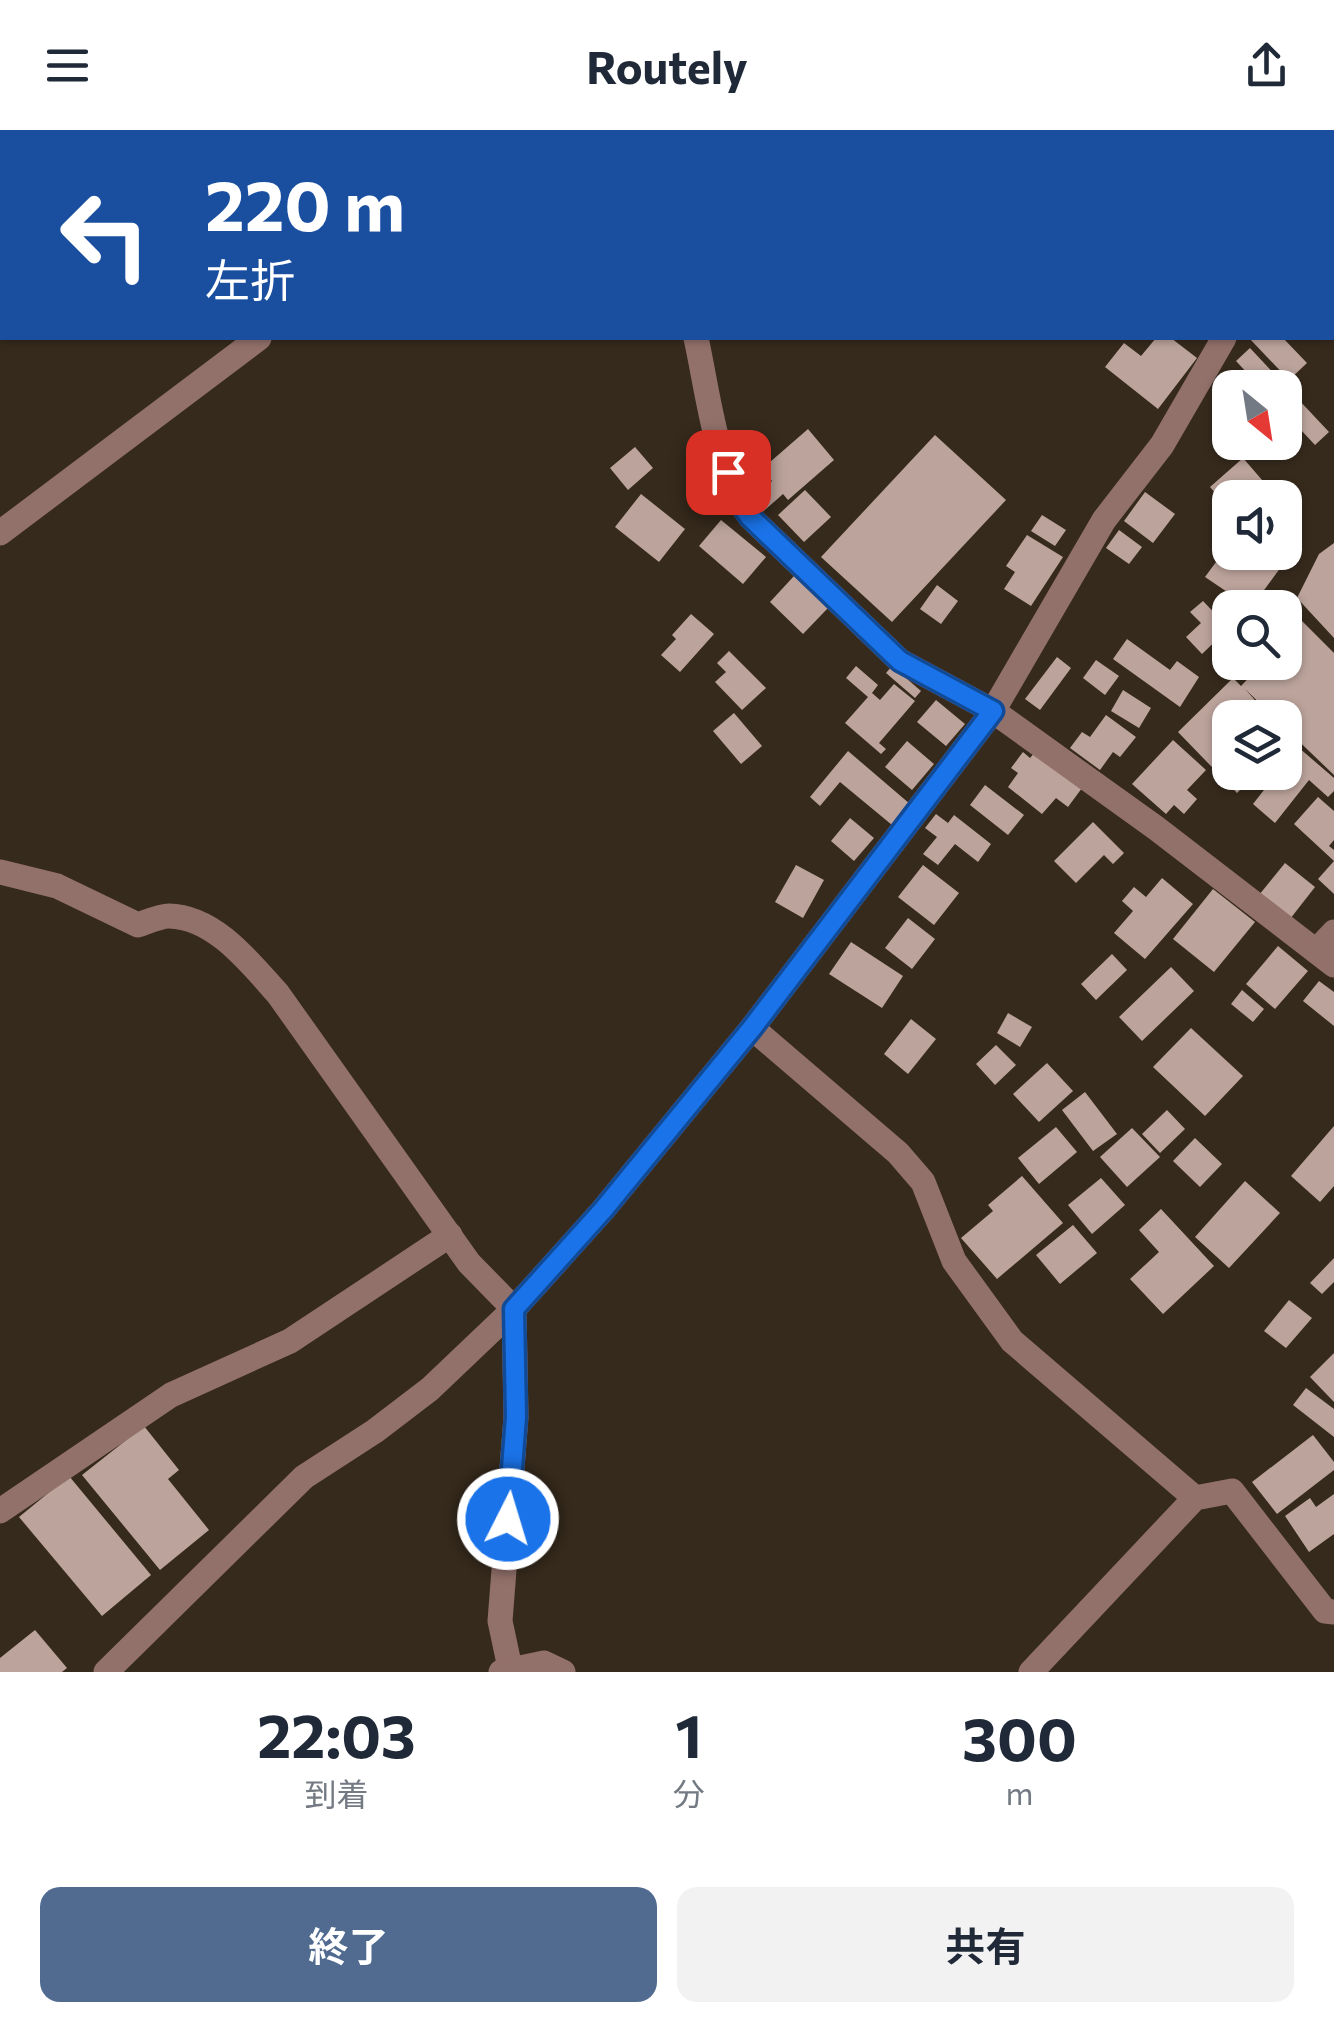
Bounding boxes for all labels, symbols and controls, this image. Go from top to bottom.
icon: menu [40,38,95,93]
text: Routely [586,38,748,93]
icon: share [1239,38,1294,93]
text: 220 m [205,160,405,245]
icon: left [40,170,170,300]
text: 左折 [205,251,295,306]
north arrow [1212,370,1302,460]
map controls [1212,370,1302,790]
pin [686,430,771,515]
icon: arrive [701,445,756,500]
button: sound [1212,480,1302,570]
button: search [1212,590,1302,680]
button: layers [1212,700,1302,790]
position arrow [456,1467,560,1571]
text: 22:03 [257,1697,416,1770]
text: 1 [675,1697,703,1770]
text: 300 [962,1700,1077,1773]
text: m [1005,1772,1033,1812]
text: 到着 [304,1773,368,1813]
text: 分 [673,1773,705,1813]
button: 終了 [40,1887,657,2002]
button: 共有 [677,1887,1294,2002]

